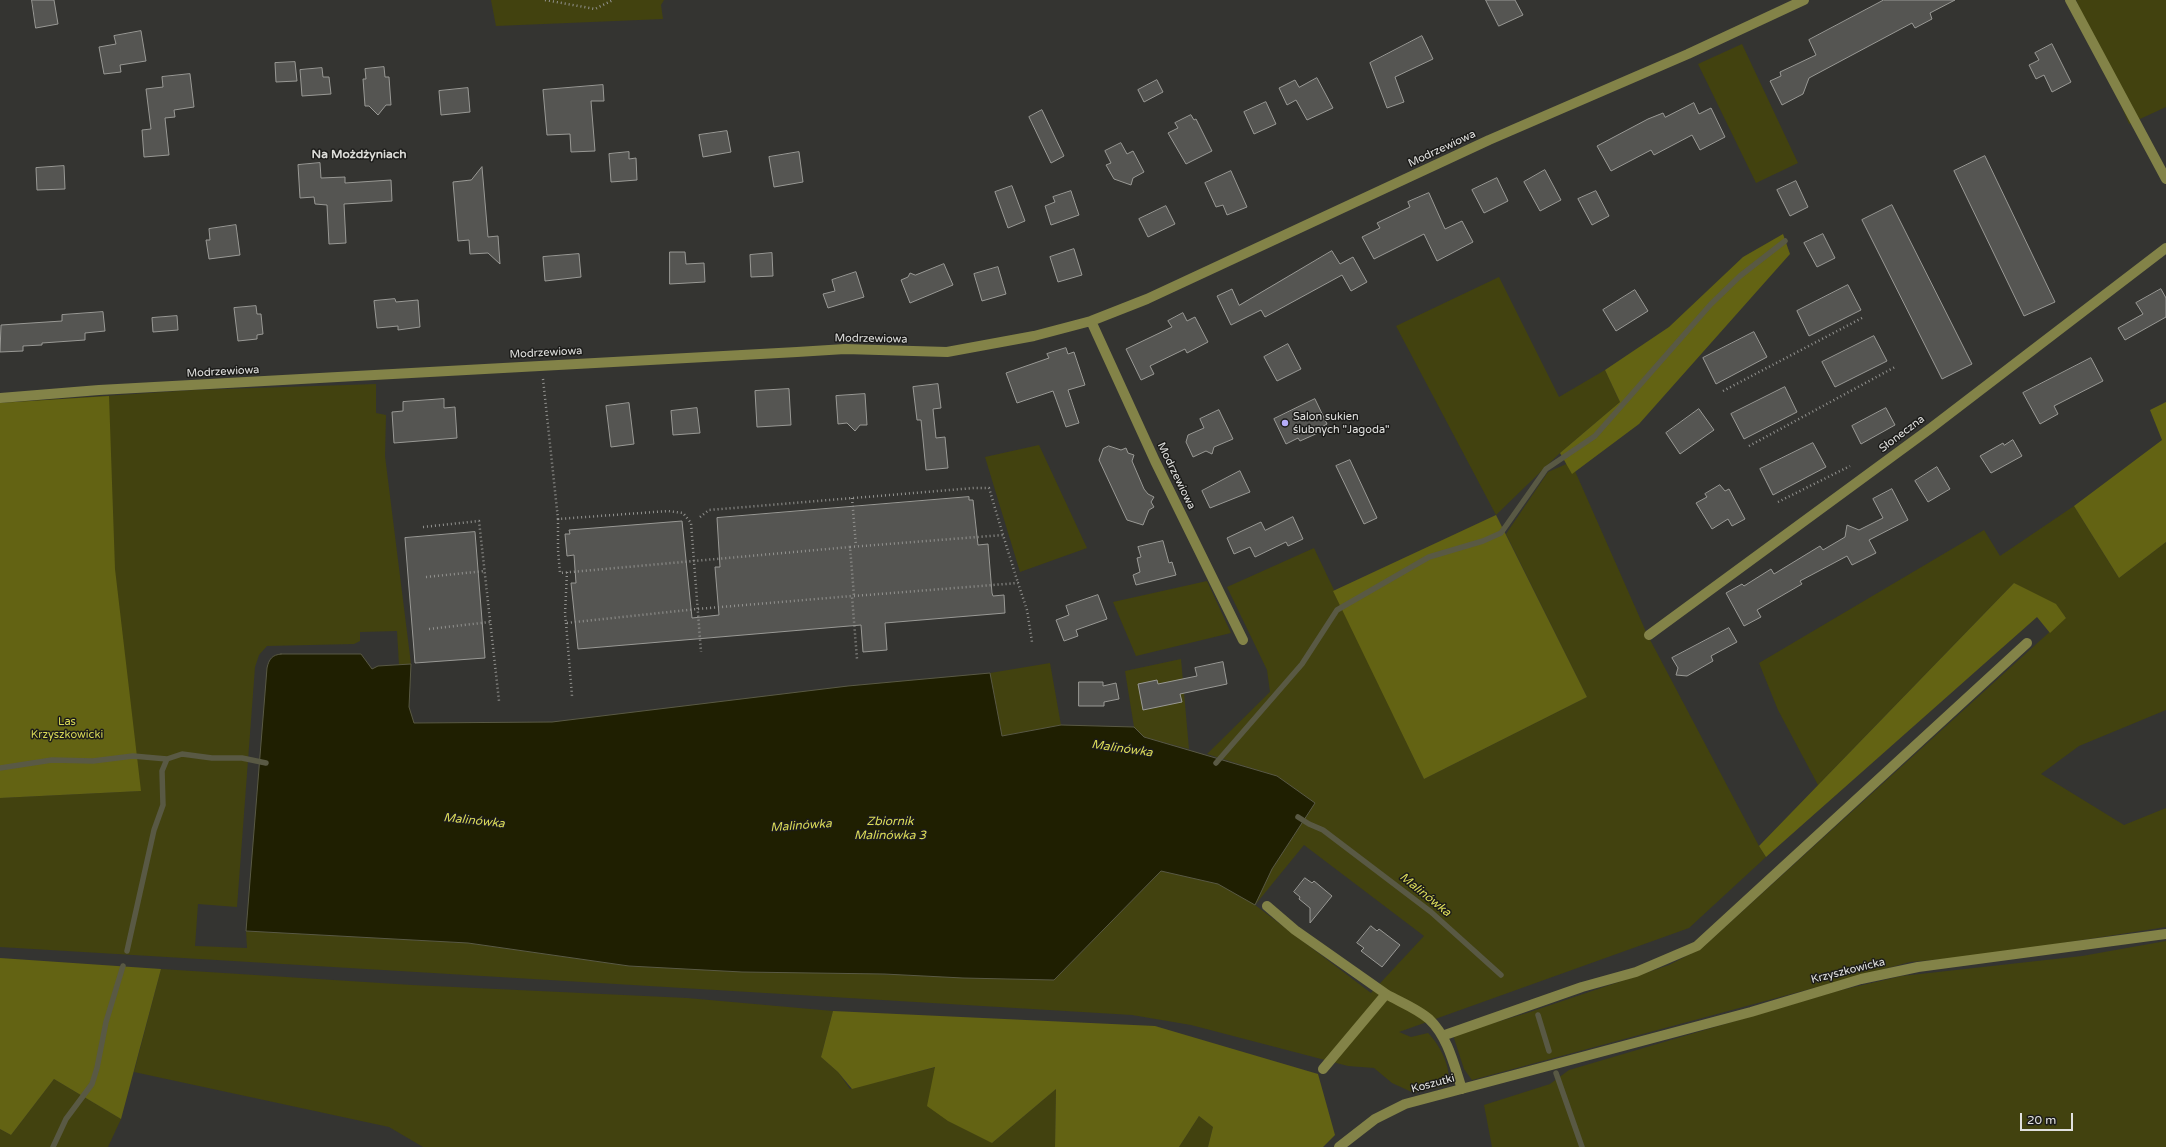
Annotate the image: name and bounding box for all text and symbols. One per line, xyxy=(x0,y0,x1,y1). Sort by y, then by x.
street label: Modrzewiowa xyxy=(1406,128,1478,170)
district label: Na Możdżyniach xyxy=(312,148,406,162)
street label: Modrzewiowa xyxy=(834,332,908,346)
street label: Modrzewiowa xyxy=(509,345,583,361)
street label: Modrzewiowa xyxy=(186,364,260,380)
place label: Salon sukien ślubnych "Jagoda" xyxy=(1293,410,1390,436)
street label: Słoneczna xyxy=(1877,413,1927,455)
marker: Salon sukien ślubnych "Jagoda" xyxy=(1280,418,1290,428)
street label: Modrzewiowa xyxy=(1154,440,1198,512)
park label: Las Krzyszkowicki xyxy=(31,715,103,741)
water label: Malinówka xyxy=(1091,738,1153,760)
water label: Malinówka xyxy=(443,811,505,831)
water label: Zbiornik Malinówka 3 xyxy=(854,815,926,843)
water label: Malinówka xyxy=(770,817,832,835)
water label: Malinówka xyxy=(1397,870,1453,920)
street label: Krzyszkowicka xyxy=(1810,955,1886,987)
street label: Koszutki xyxy=(1410,1072,1456,1096)
scale bar xyxy=(2022,1105,2075,1131)
text: 20 m xyxy=(2027,1113,2056,1127)

